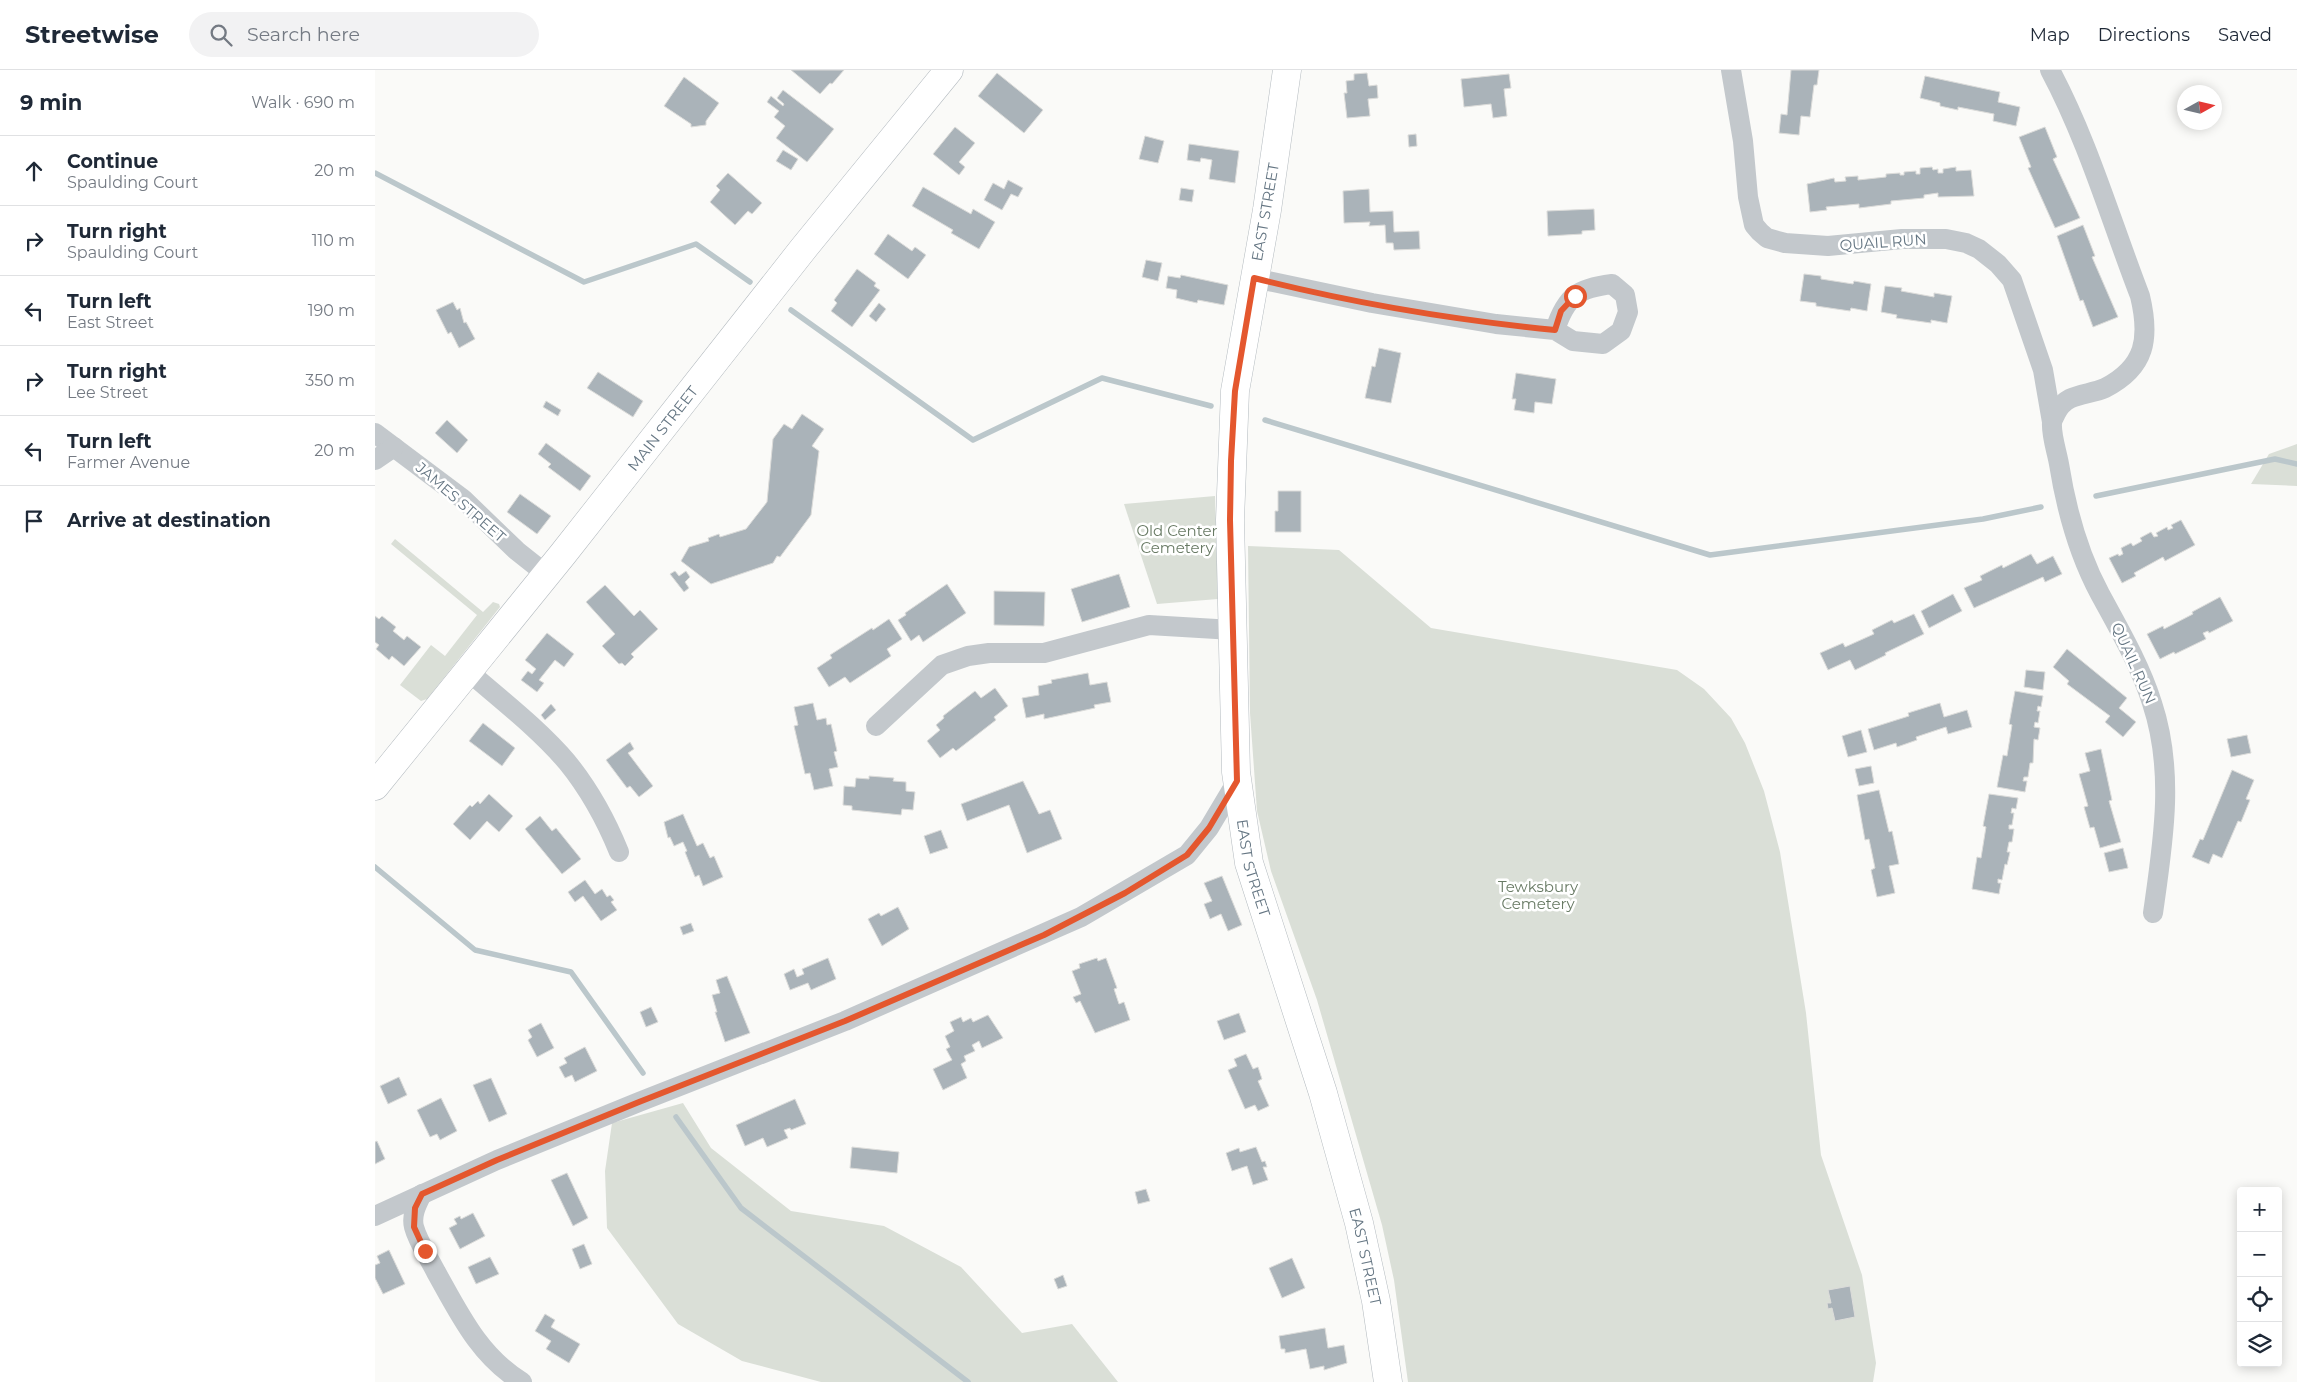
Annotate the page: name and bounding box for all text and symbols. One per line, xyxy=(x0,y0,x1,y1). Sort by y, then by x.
search box xyxy=(189,12,539,57)
text: Streetwise xyxy=(25,20,159,49)
icon: search xyxy=(207,21,235,49)
text: Search here xyxy=(247,23,360,46)
text: Map xyxy=(2030,24,2070,46)
text: Directions xyxy=(2098,24,2190,46)
text: Saved xyxy=(2218,24,2272,46)
north arrow xyxy=(2177,85,2222,130)
text: 9 min xyxy=(20,90,82,115)
text: Walk · 690 m xyxy=(251,93,355,112)
text: Continue xyxy=(67,150,158,173)
icon: ahead xyxy=(20,157,48,185)
text: 20 m xyxy=(314,161,355,180)
street label: EAST STREET xyxy=(1247,161,1283,263)
text: Spaulding Court xyxy=(67,173,198,192)
text: Turn right xyxy=(67,220,167,243)
icon: right xyxy=(20,227,48,255)
street label: QUAIL RUN xyxy=(1839,229,1927,255)
text: 110 m xyxy=(312,231,355,250)
text: Spaulding Court xyxy=(67,243,198,262)
route start xyxy=(1564,285,1587,308)
text: Turn left xyxy=(67,290,152,313)
icon: left xyxy=(20,297,48,325)
text: 190 m xyxy=(308,301,355,320)
text: East Street xyxy=(67,313,154,332)
text: Turn right xyxy=(67,360,167,383)
icon: right xyxy=(20,367,48,395)
text: 350 m xyxy=(305,371,355,390)
street label: MAIN STREET xyxy=(623,381,702,474)
text: Lee Street xyxy=(67,383,148,402)
text: Turn left xyxy=(67,430,152,453)
icon: left xyxy=(20,437,48,465)
text: 20 m xyxy=(314,441,355,460)
text: Farmer Avenue xyxy=(67,453,190,472)
street label: JAMES STREET xyxy=(411,457,510,546)
icon: arrive xyxy=(20,507,48,535)
text: Arrive at destination xyxy=(67,509,271,532)
park label: Old Center Cemetery xyxy=(1136,521,1218,557)
street label: QUAIL RUN xyxy=(2108,619,2160,707)
street label: EAST STREET xyxy=(1233,818,1275,919)
park label: Tewksbury Cemetery xyxy=(1498,877,1579,913)
map controls xyxy=(2237,1187,2282,1367)
button: + xyxy=(2237,1187,2282,1232)
street label: EAST STREET xyxy=(1346,1205,1386,1308)
button: − xyxy=(2237,1232,2282,1277)
route end xyxy=(414,1240,437,1263)
button: locate xyxy=(2237,1277,2282,1322)
button: layers xyxy=(2237,1322,2282,1367)

